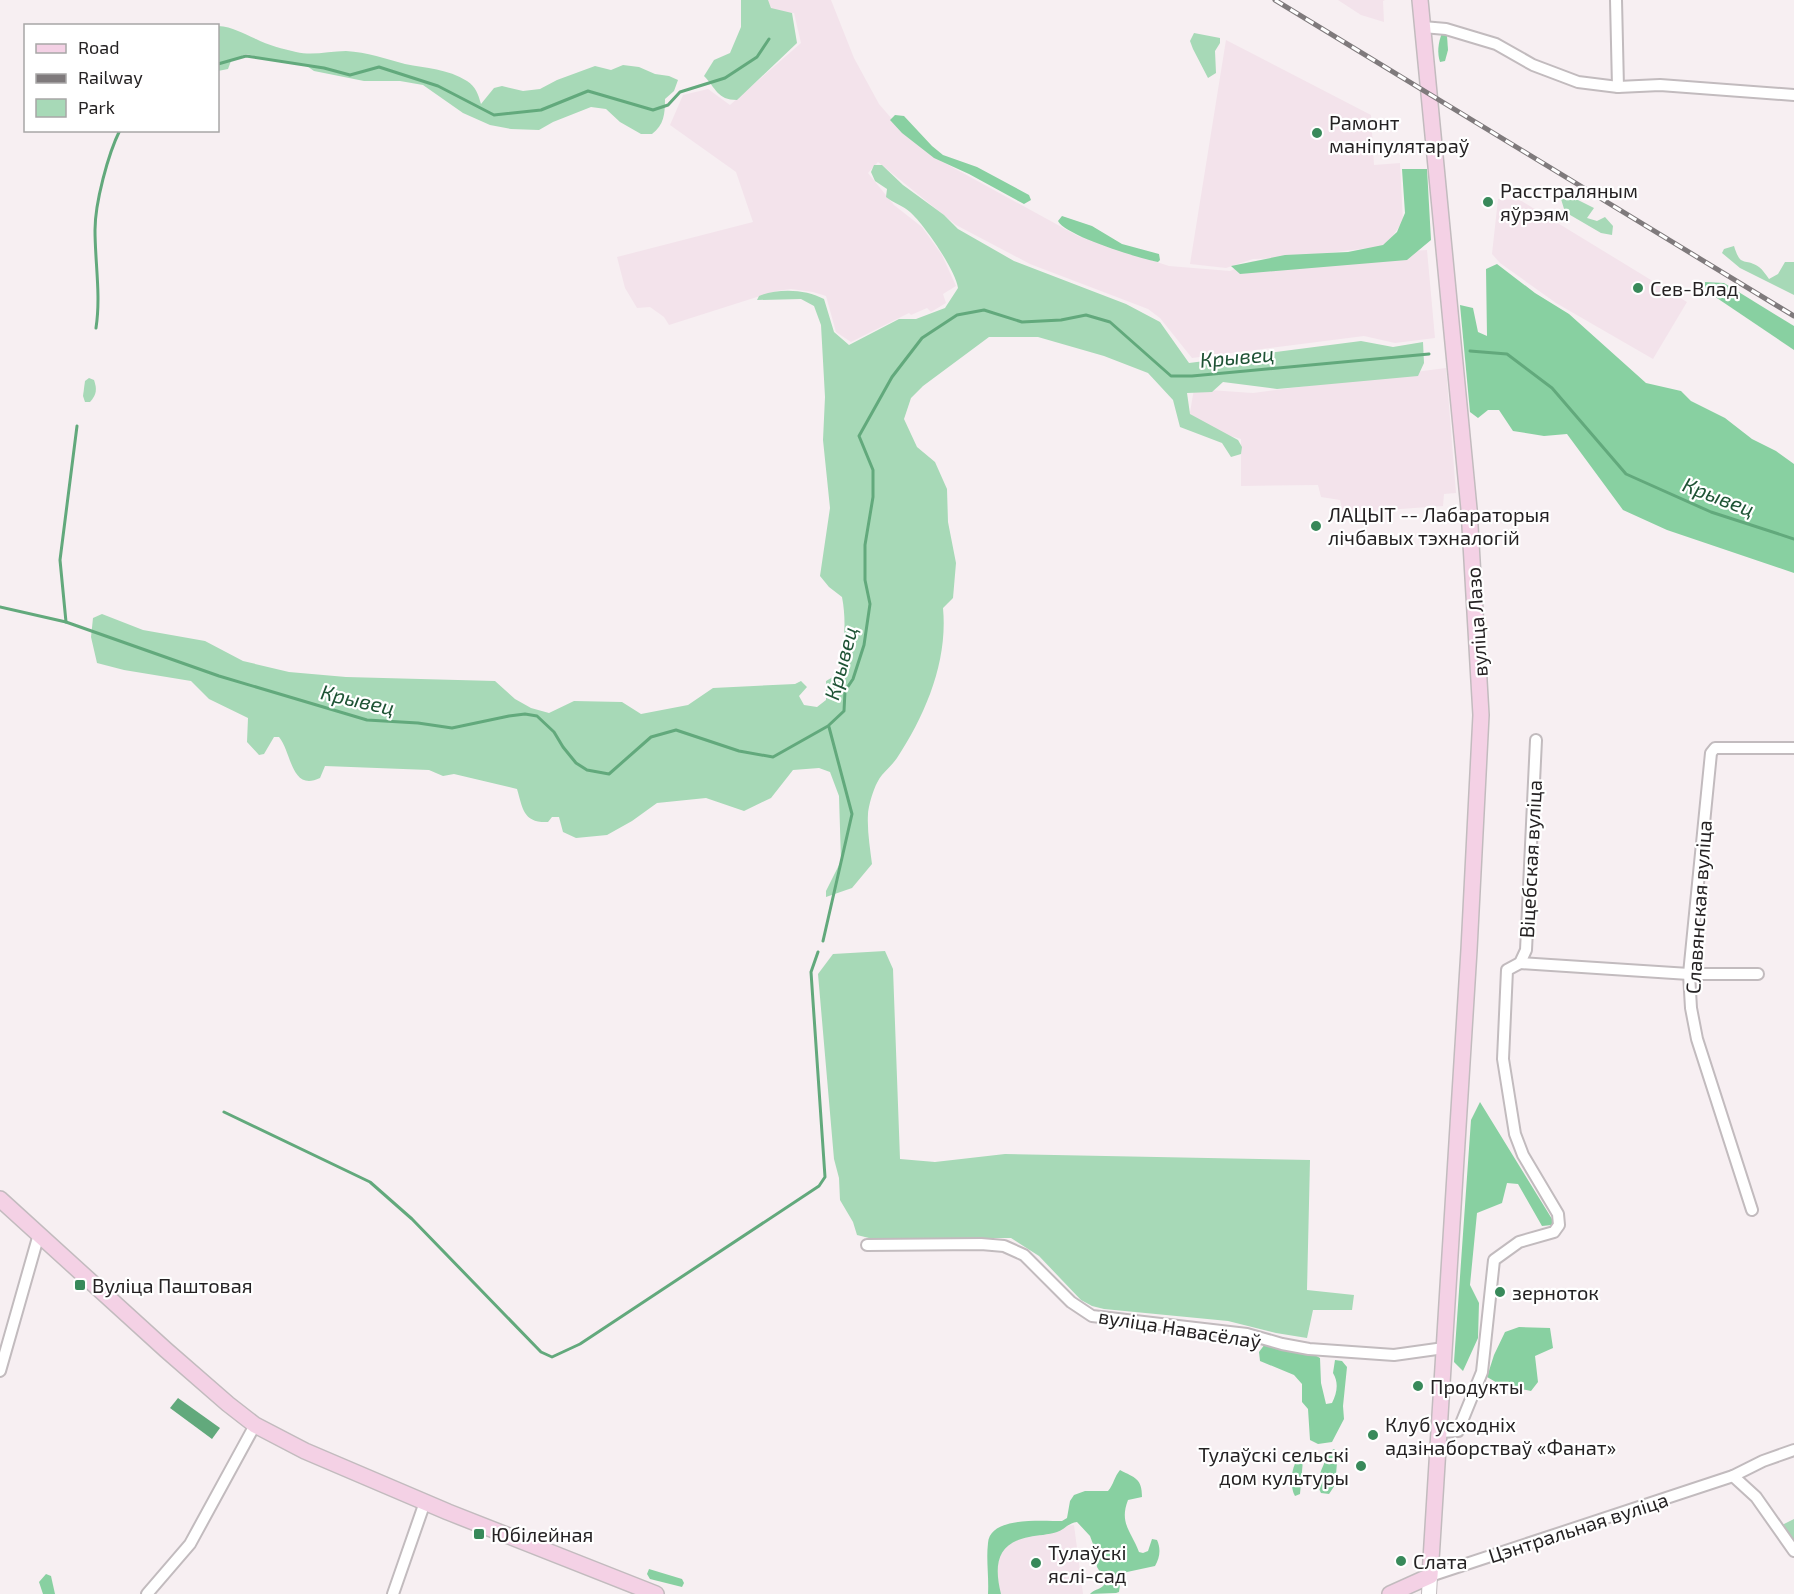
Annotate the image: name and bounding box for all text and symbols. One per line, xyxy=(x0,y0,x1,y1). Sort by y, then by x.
legend xyxy=(24,24,219,132)
text: Road xyxy=(78,36,119,58)
text: Railway xyxy=(78,66,143,88)
text: Park xyxy=(78,96,115,118)
place label: Рамонт маніпулятараў xyxy=(1329,110,1470,158)
marker: Рамонт маніпулятараў xyxy=(1310,126,1324,140)
place label: Расстраляным яўрэям xyxy=(1500,178,1638,226)
marker: Расстраляным яўрэям xyxy=(1481,195,1495,209)
place label: Сев-Влад xyxy=(1650,276,1739,300)
marker: Сев-Влад xyxy=(1631,281,1645,295)
water label: Крывец xyxy=(1199,340,1275,372)
water label: Крывец xyxy=(1680,471,1758,521)
place label: ЛАЦЫТ -- Лабараторыя лічбавых тэхналогій xyxy=(1328,502,1550,549)
marker: ЛАЦЫТ -- Лабараторыя лічбавых тэхналогій xyxy=(1309,519,1323,533)
street label: вуліца Лазо xyxy=(1460,566,1493,678)
water label: Крывец xyxy=(818,624,862,702)
water label: Крывец xyxy=(319,678,397,720)
street label: Віцебская вуліца xyxy=(1514,779,1547,939)
street label: Славянская вуліца xyxy=(1680,819,1717,995)
place label: Вуліца Паштовая xyxy=(92,1273,253,1298)
marker: Вуліца Паштовая xyxy=(73,1278,87,1292)
place label: зерноток xyxy=(1512,1280,1599,1304)
marker: зерноток xyxy=(1493,1285,1507,1299)
street label: вуліца Навасёлаў xyxy=(1097,1303,1263,1354)
place label: Продукты xyxy=(1430,1374,1523,1399)
marker: Продукты xyxy=(1411,1379,1425,1393)
place label: Клуб усходніх адзінаборстваў «Фанат» xyxy=(1385,1412,1616,1460)
marker: Клуб усходніх адзінаборстваў «Фанат» xyxy=(1366,1428,1380,1442)
place label: Тулаўскі сельскі дом культуры xyxy=(1198,1442,1349,1490)
marker: Тулаўскі сельскі дом культуры xyxy=(1354,1459,1368,1473)
street label: Цэнтральная вуліца xyxy=(1485,1487,1671,1568)
place label: Юбілейная xyxy=(491,1522,593,1546)
marker: Юбілейная xyxy=(472,1527,486,1541)
place label: Тулаўскі яслі-сад xyxy=(1048,1540,1127,1587)
place label: Слата xyxy=(1413,1549,1468,1573)
marker: Слата xyxy=(1394,1554,1408,1568)
marker: Тулаўскі яслі-сад xyxy=(1029,1556,1043,1570)

